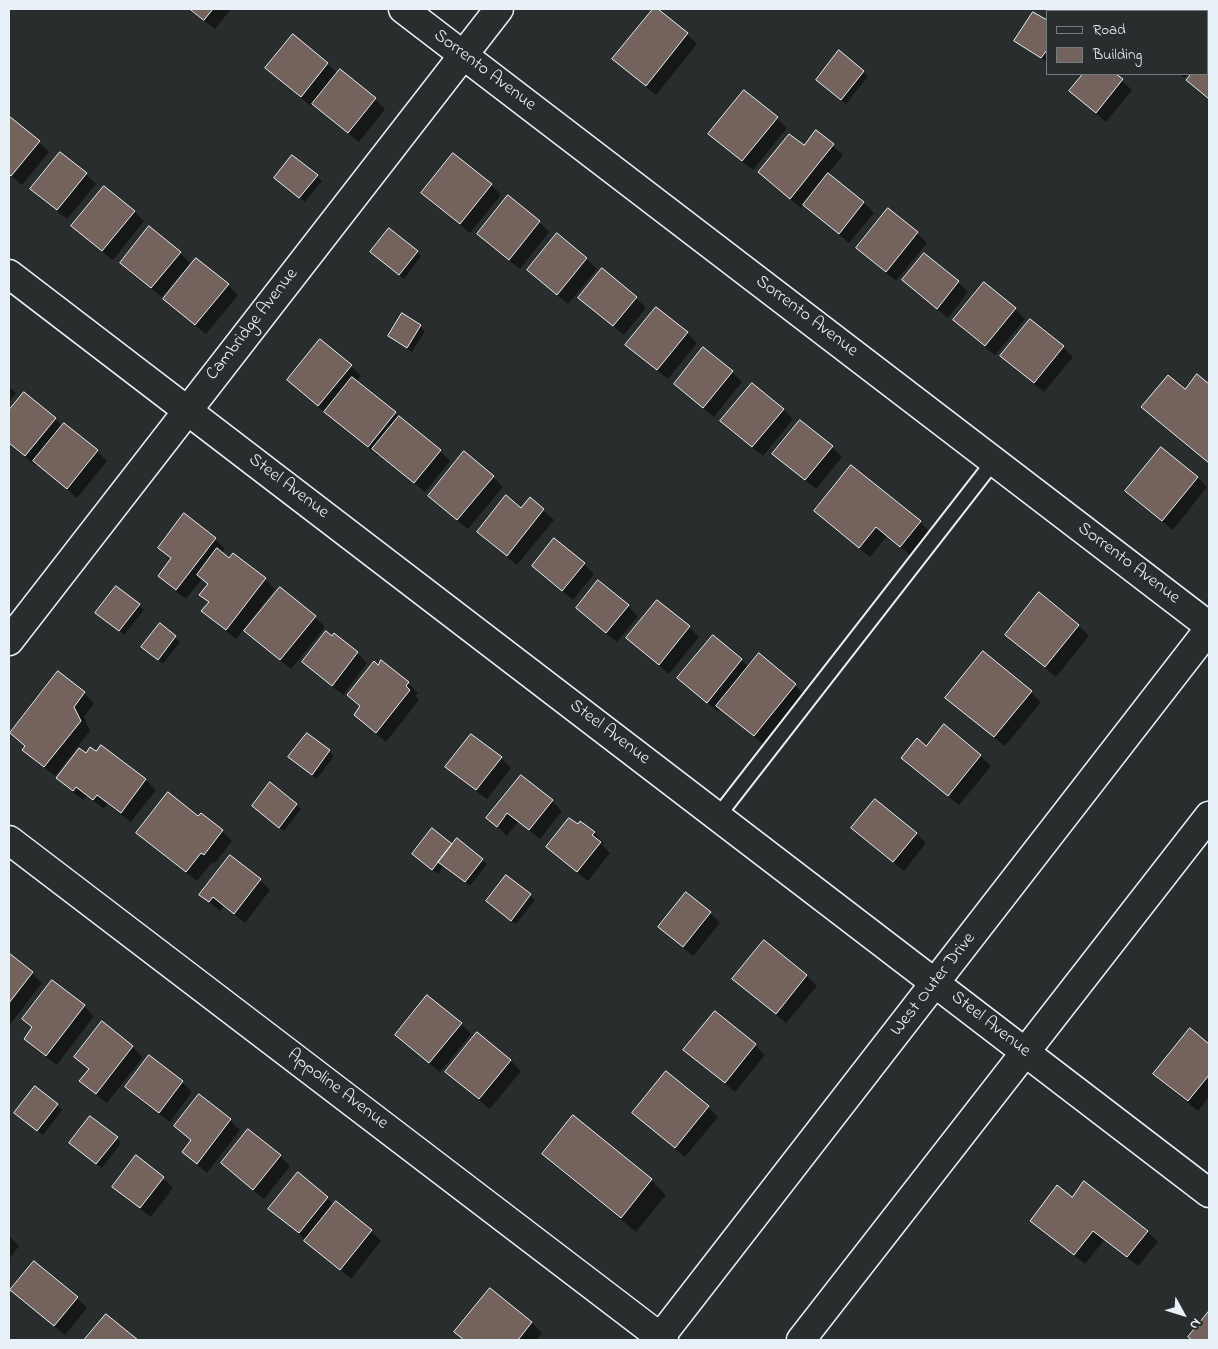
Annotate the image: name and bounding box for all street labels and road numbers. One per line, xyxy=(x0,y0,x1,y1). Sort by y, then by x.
street label: Sorrento Avenue xyxy=(428,25,540,117)
street label: Cambridge Avenue xyxy=(202,265,304,385)
street label: Sorrento Avenue xyxy=(750,271,862,363)
street label: Steel Avenue xyxy=(244,450,332,524)
street label: Sorrento Avenue xyxy=(1072,518,1184,610)
street label: Steel Avenue xyxy=(565,696,653,770)
street label: West Outer Drive xyxy=(887,929,981,1041)
street label: Steel Avenue xyxy=(946,987,1034,1063)
street label: Appoline Avenue xyxy=(282,1045,392,1135)

